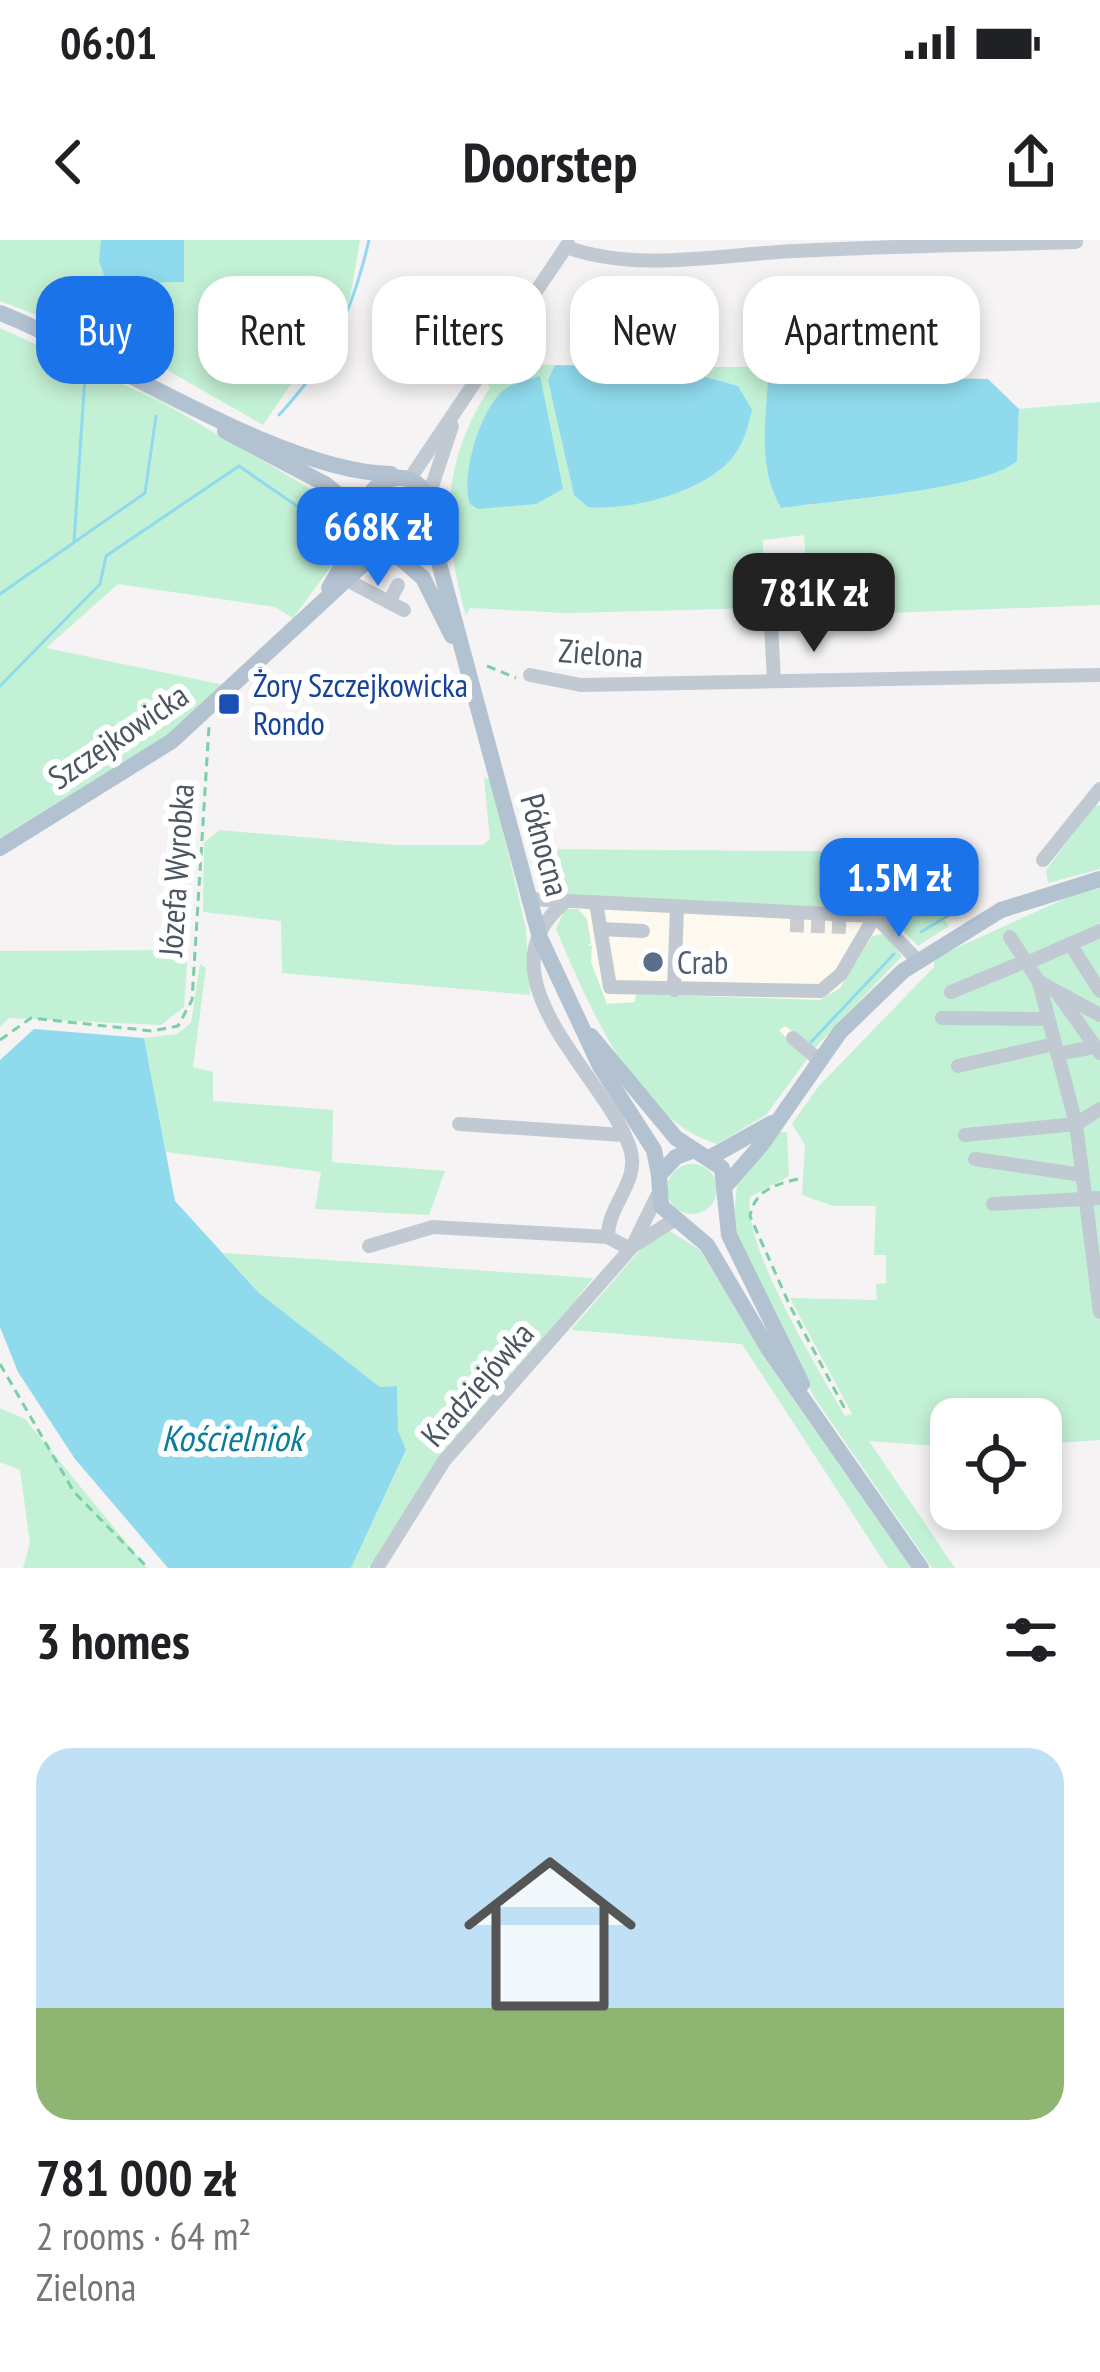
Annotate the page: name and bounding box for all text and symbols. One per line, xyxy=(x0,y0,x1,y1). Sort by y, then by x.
text: 06:01 xyxy=(60,13,157,71)
text: Doorstep xyxy=(463,127,637,197)
icon: back xyxy=(36,129,102,195)
icon: share xyxy=(998,129,1064,195)
chip: Buy xyxy=(36,276,174,384)
chip: Rent xyxy=(198,276,348,384)
chip: Filters xyxy=(372,276,546,384)
chip: New xyxy=(570,276,719,384)
chip: Apartment xyxy=(743,276,980,384)
pin: 668K zł xyxy=(267,487,489,589)
text: 668K zł xyxy=(324,500,432,551)
pin: 781K zł xyxy=(703,553,925,655)
text: 781K zł xyxy=(760,566,868,617)
street label: Zielona xyxy=(557,628,645,677)
place label: Żory Szczejkowicka Rondo xyxy=(253,663,468,744)
street label: Szczejkowicka xyxy=(39,673,196,798)
marker: Żory Szczejkowicka Rondo xyxy=(216,691,242,717)
street label: Józefa Wyrobka xyxy=(148,782,203,959)
street label: Północna xyxy=(511,789,580,901)
pin: 1.5M zł xyxy=(788,838,1010,940)
text: 1.5M zł xyxy=(847,851,951,902)
place label: Crab xyxy=(677,940,728,983)
marker: Crab xyxy=(640,949,666,975)
street label: Kradziejówka xyxy=(411,1312,542,1455)
map controls xyxy=(930,1398,1062,1530)
button: locate xyxy=(930,1398,1062,1530)
water label: Kościelniok xyxy=(161,1414,307,1461)
text: 3 homes xyxy=(36,1607,190,1673)
icon: filters xyxy=(998,1607,1064,1673)
icon: home xyxy=(442,1826,658,2042)
text: 781 000 zł xyxy=(36,2144,236,2210)
text: 2 rooms · 64 m² xyxy=(36,2210,251,2261)
text: Zielona xyxy=(36,2261,136,2312)

